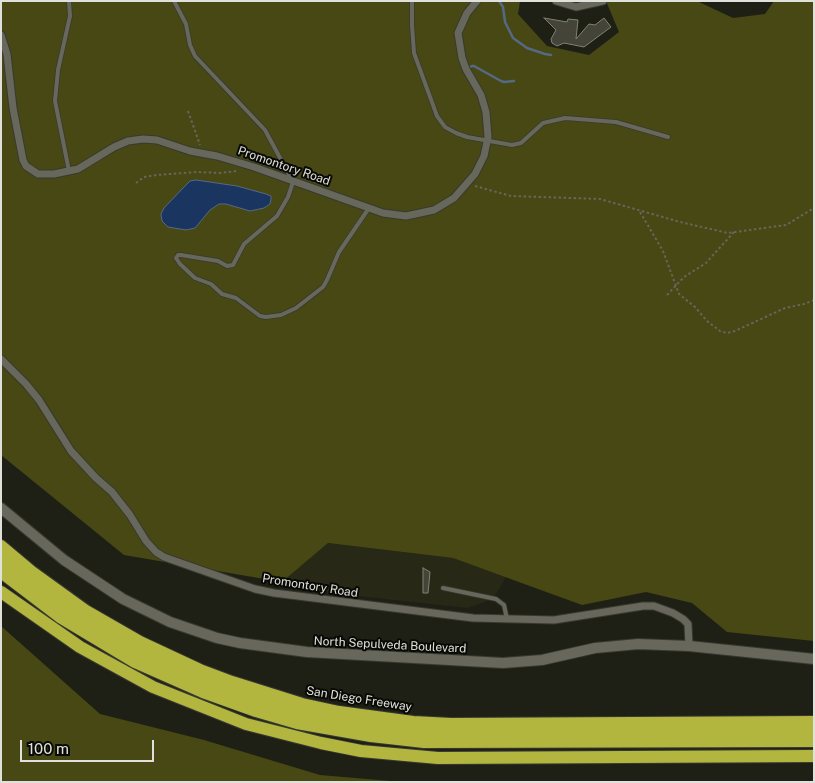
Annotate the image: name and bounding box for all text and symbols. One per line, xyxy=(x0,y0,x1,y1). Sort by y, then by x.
street label: Promontory Road xyxy=(236,143,332,189)
street label: Promontory Road xyxy=(261,571,359,601)
street label: North Sepulveda Boulevard xyxy=(313,634,467,656)
street label: San Diego Freeway xyxy=(305,684,413,714)
scale bar xyxy=(22,730,156,762)
text: 100 m xyxy=(28,740,69,757)

